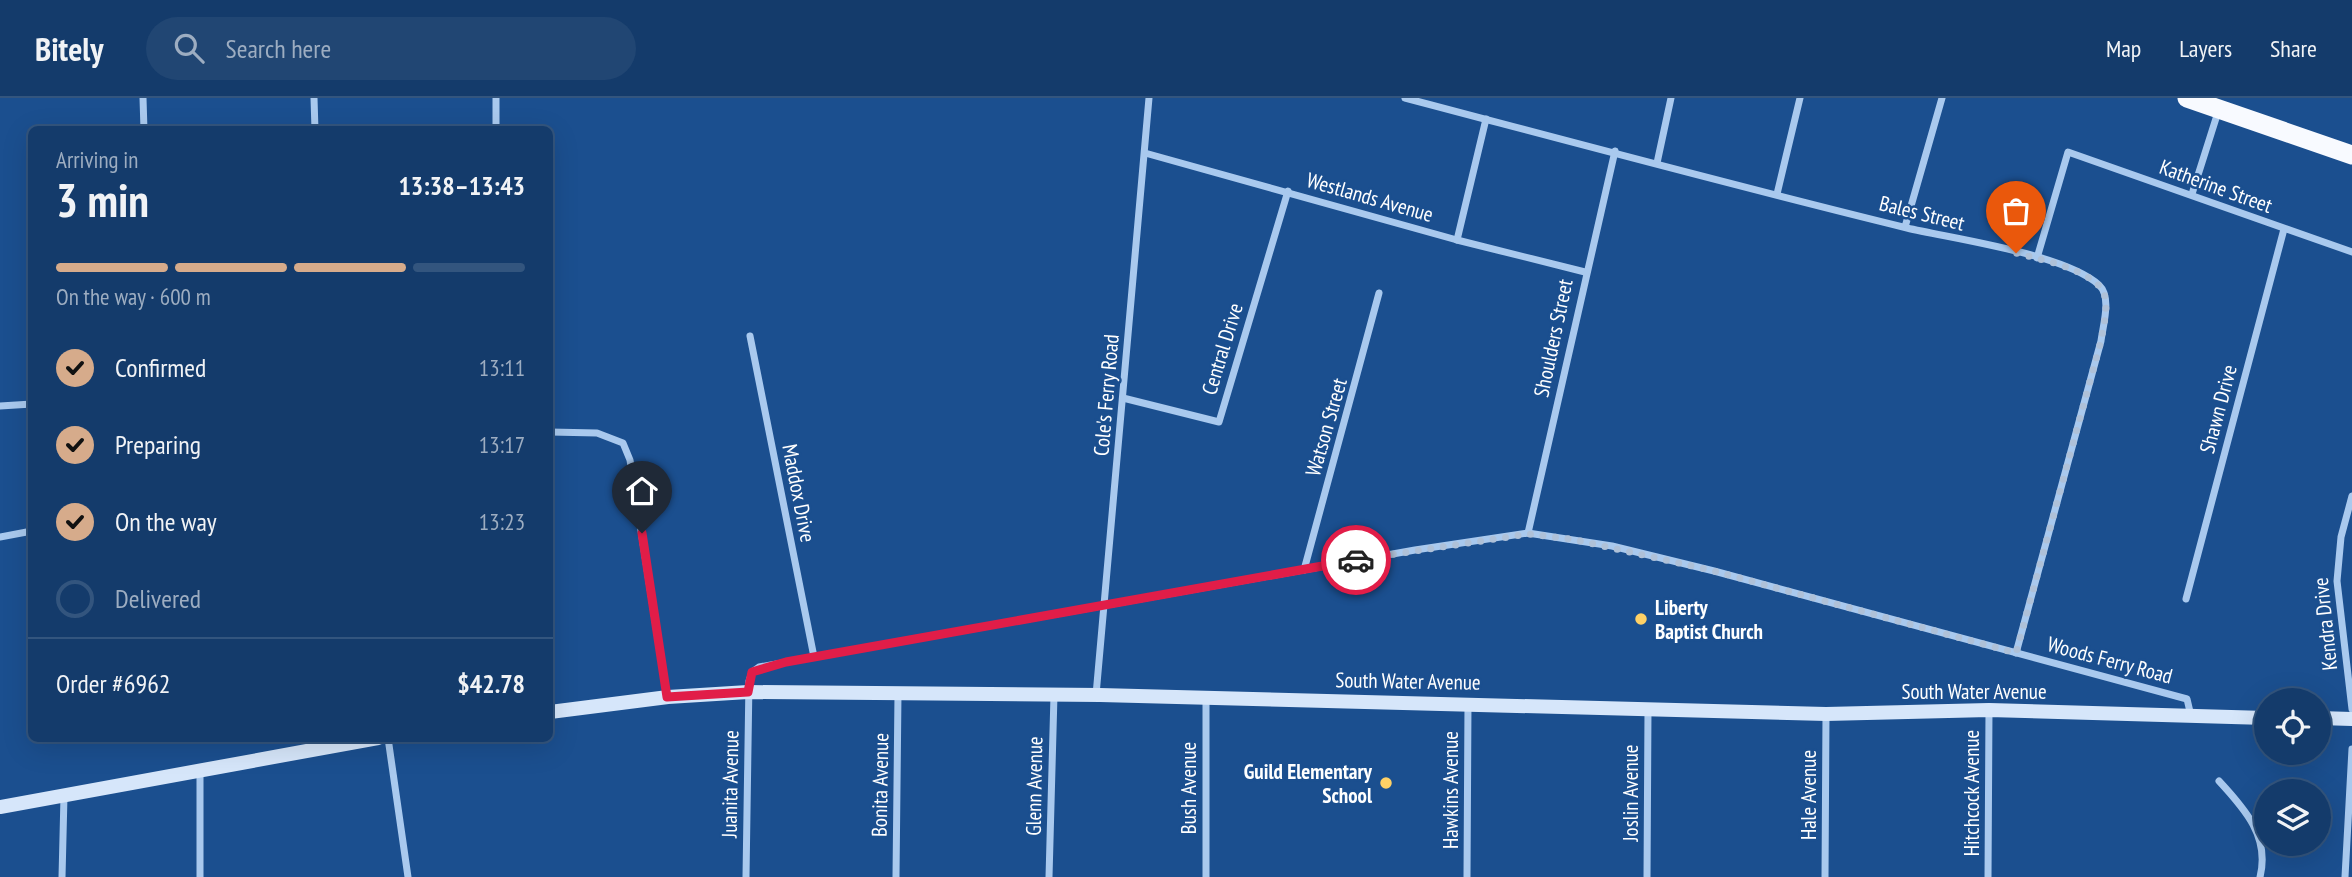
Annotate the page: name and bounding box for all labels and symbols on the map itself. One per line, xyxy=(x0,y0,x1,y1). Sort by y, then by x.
street label: Katherine Street xyxy=(2156,153,2276,219)
street label: Westlands Avenue xyxy=(1304,166,1436,228)
pin xyxy=(1986,181,2046,253)
street label: Bales Street xyxy=(1877,189,1968,237)
street label: Shoulders Street xyxy=(1527,276,1579,399)
street label: Central Drive xyxy=(1195,300,1249,398)
street label: Cole's Ferry Road xyxy=(1087,333,1125,457)
street label: Shawn Drive xyxy=(2193,362,2243,456)
street label: Watson Street xyxy=(1299,375,1353,479)
street label: Maddox Drive xyxy=(776,442,822,544)
pin xyxy=(612,461,672,533)
courier xyxy=(1321,525,1391,595)
street label: Kendra Drive xyxy=(2307,576,2343,672)
place label: Liberty Baptist Church xyxy=(1655,594,1763,645)
marker: Liberty Baptist Church xyxy=(1633,611,1649,627)
street label: Woods Ferry Road xyxy=(2044,630,2176,690)
street label: South Water Avenue xyxy=(1335,666,1481,696)
street label: South Water Avenue xyxy=(1901,678,2047,705)
street label: Juanita Avenue xyxy=(716,730,744,839)
street label: Hitchcock Avenue xyxy=(1958,730,1985,856)
street label: Hawkins Avenue xyxy=(1437,731,1464,849)
street label: Bonita Avenue xyxy=(866,733,894,837)
street label: Glenn Avenue xyxy=(1020,736,1048,836)
street label: Bush Avenue xyxy=(1175,742,1202,834)
street label: Joslin Avenue xyxy=(1617,745,1644,842)
street label: Hale Avenue xyxy=(1795,750,1822,840)
place label: Guild Elementary School xyxy=(1244,758,1373,809)
marker: Guild Elementary School xyxy=(1378,775,1394,791)

